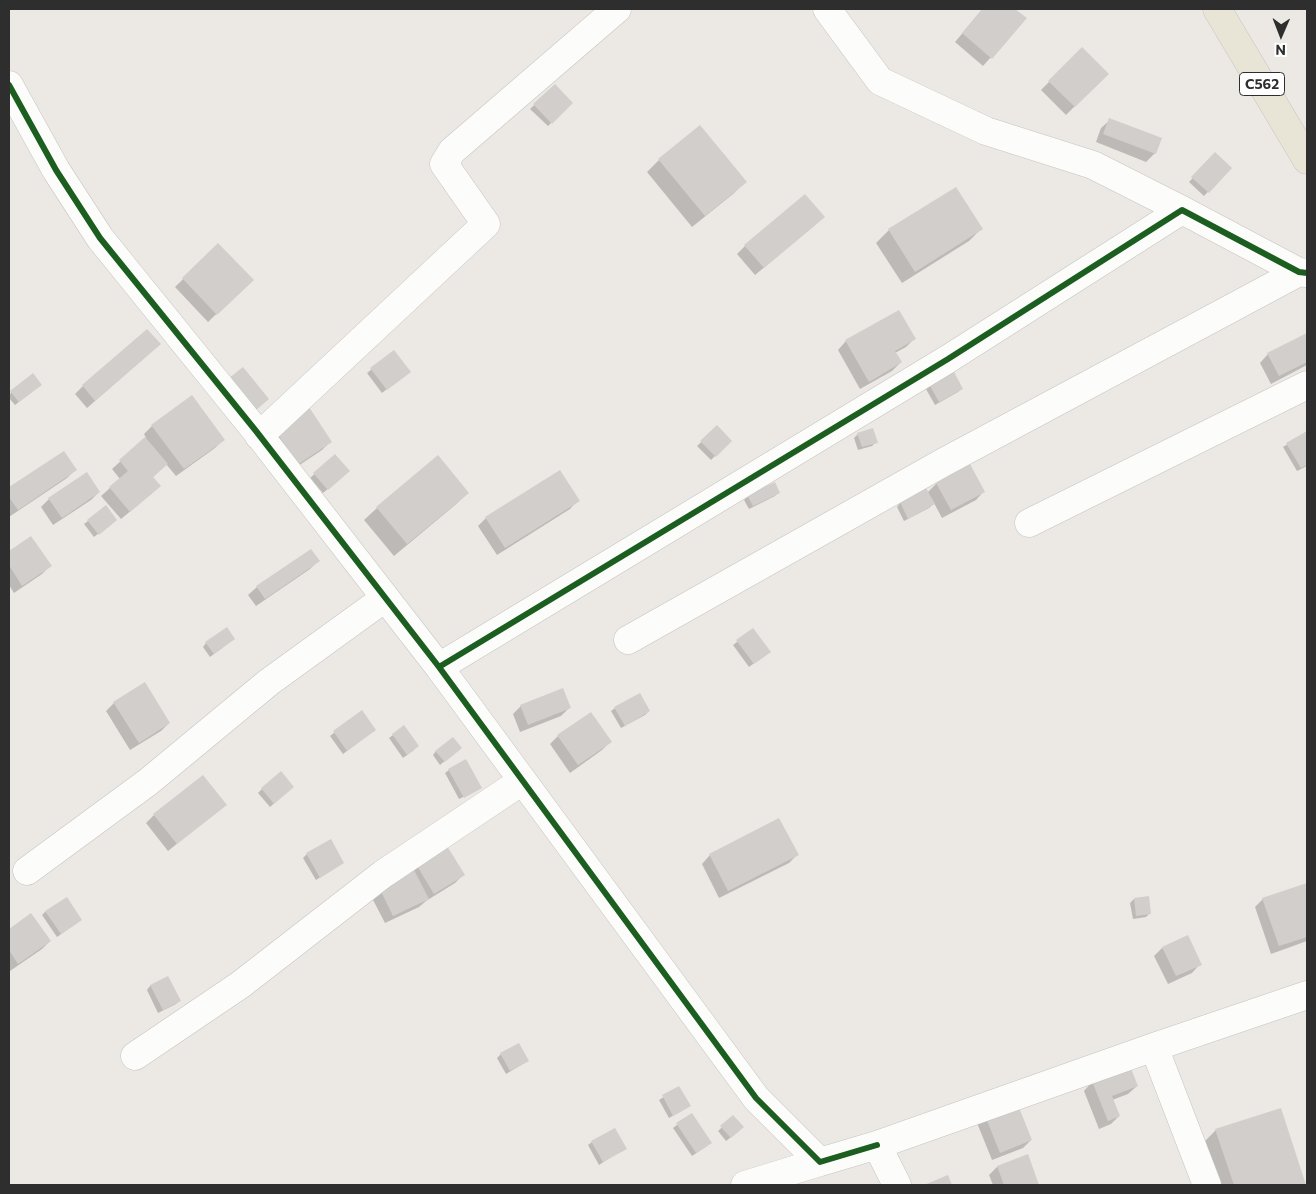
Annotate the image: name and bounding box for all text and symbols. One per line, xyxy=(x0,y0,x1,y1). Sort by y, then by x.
north arrow xyxy=(1256,10,1306,60)
text: N xyxy=(1275,42,1286,59)
road number: C562 xyxy=(1240,72,1284,96)

